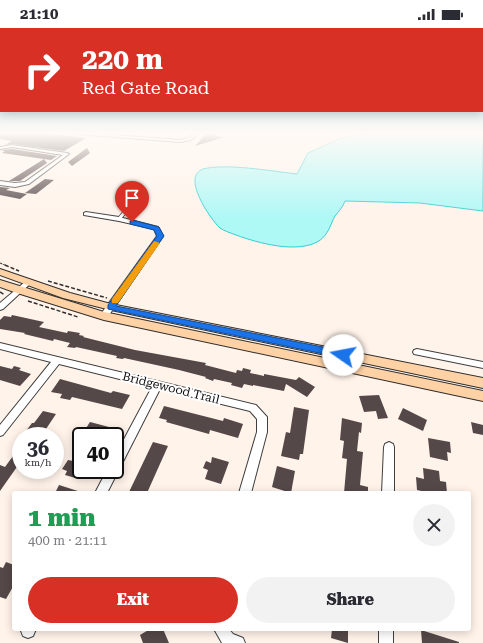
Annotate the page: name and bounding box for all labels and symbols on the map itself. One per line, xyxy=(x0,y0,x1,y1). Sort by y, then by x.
pin xyxy=(115,181,149,222)
position arrow xyxy=(322,334,364,376)
street label: Bridgewood Trail xyxy=(121,369,221,407)
speed limit sign: 40 xyxy=(72,427,124,479)

